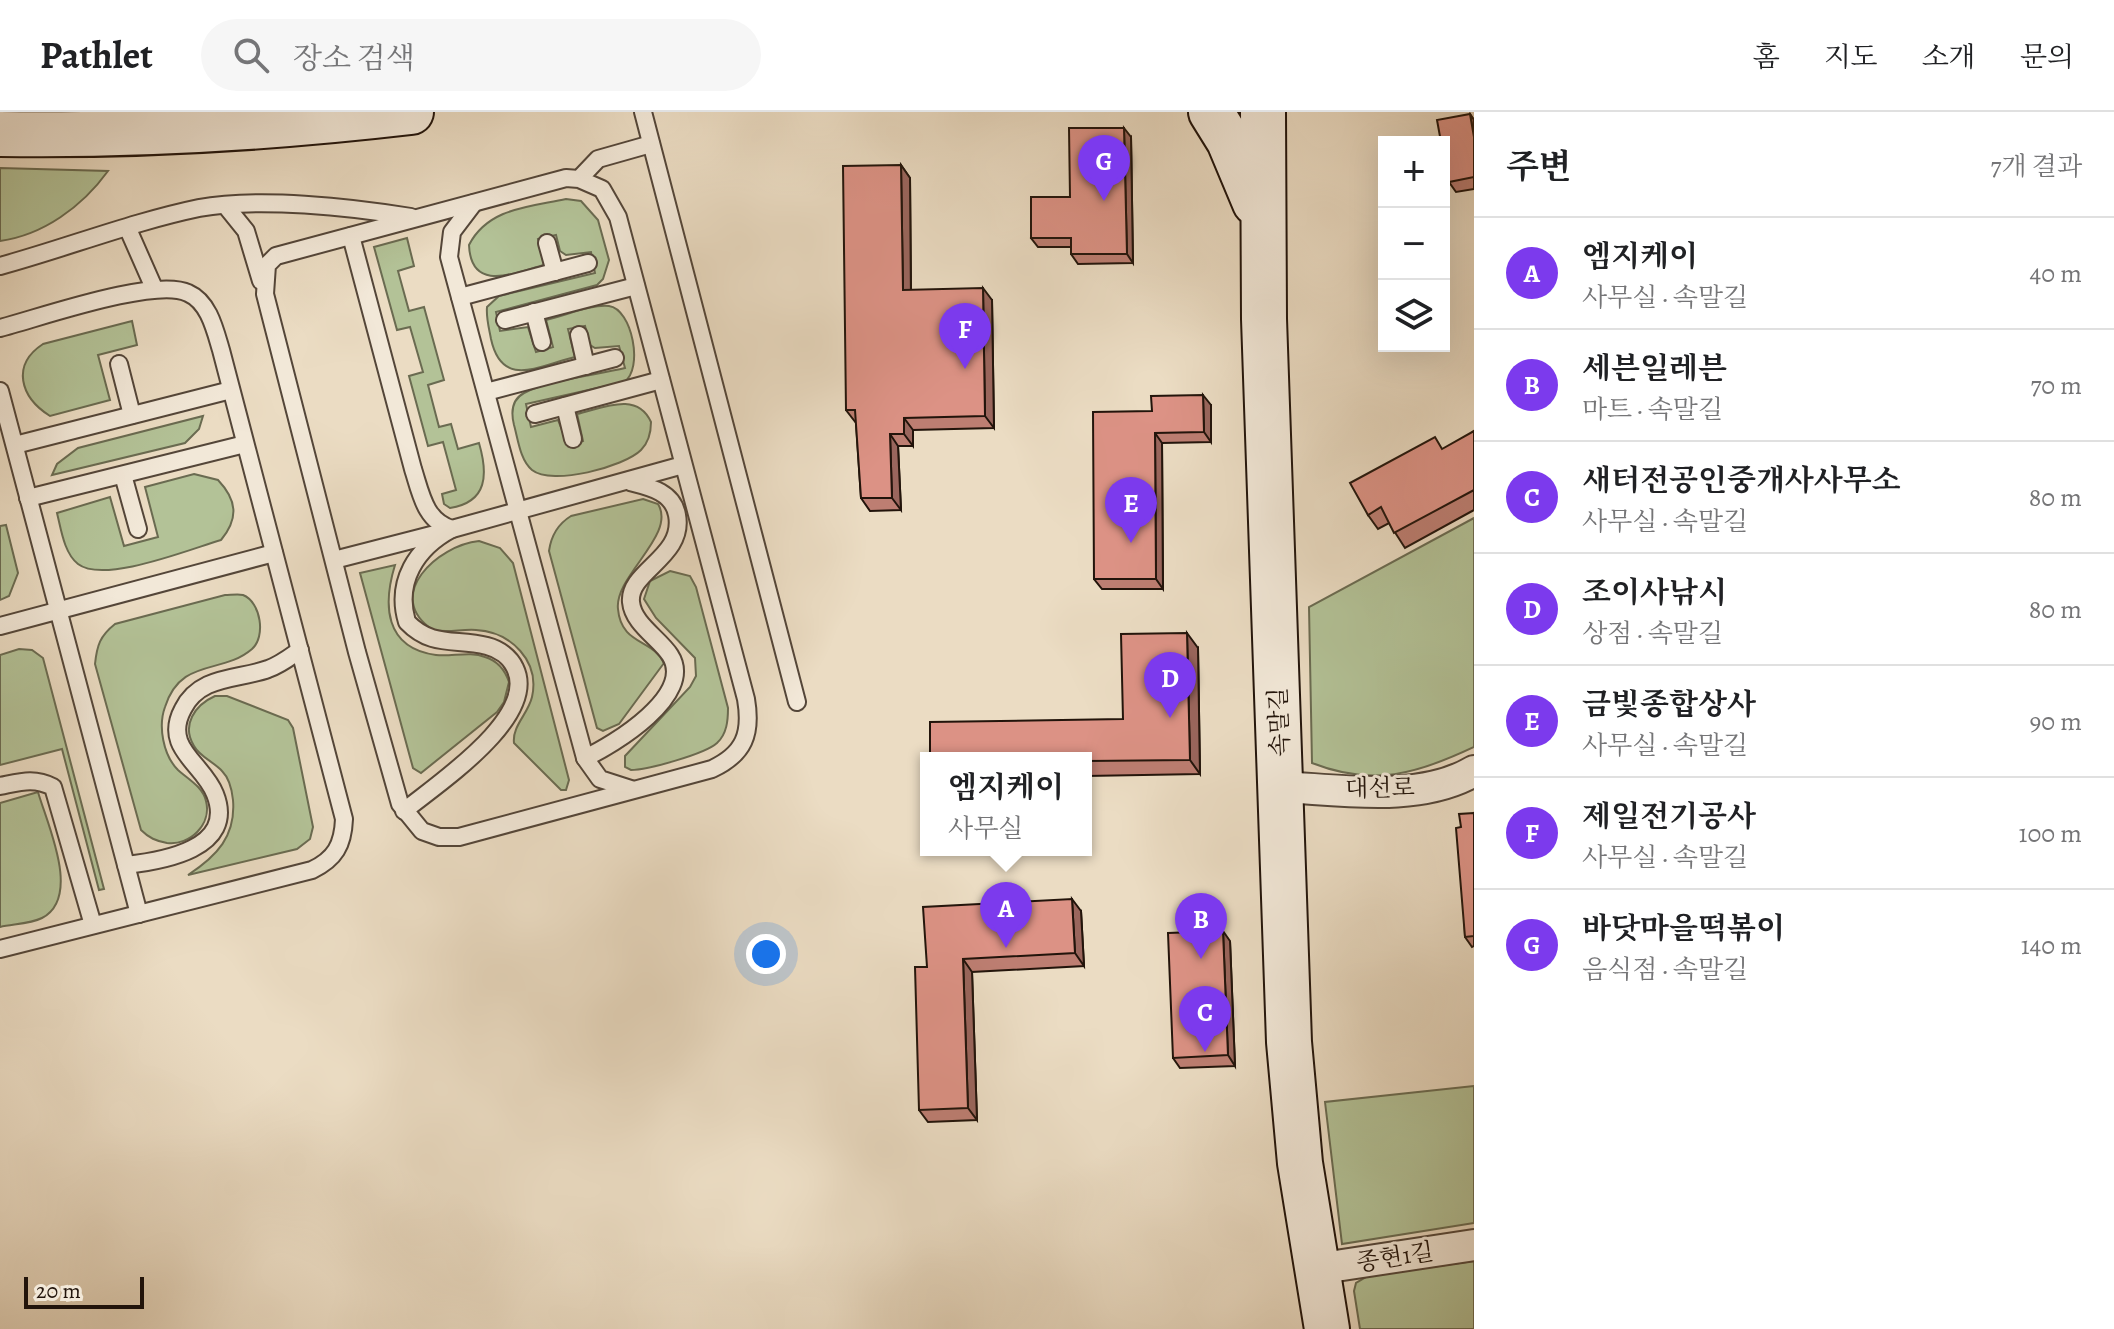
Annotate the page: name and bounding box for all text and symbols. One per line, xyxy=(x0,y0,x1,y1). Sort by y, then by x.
search box xyxy=(201,19,761,91)
text: Pathlet xyxy=(40,29,153,81)
icon: search xyxy=(229,33,273,77)
text: 장소 검색 xyxy=(293,38,415,78)
text: 홈 xyxy=(1753,38,1780,76)
text: 지도 xyxy=(1824,38,1878,76)
text: 소개 xyxy=(1922,38,1976,76)
text: 문의 xyxy=(2020,38,2074,76)
pin: G xyxy=(1078,135,1130,201)
map controls xyxy=(1378,136,1450,352)
button: + xyxy=(1378,136,1450,208)
text: 주변 xyxy=(1506,143,1572,190)
text: 7개 결과 xyxy=(1991,149,2082,184)
button: − xyxy=(1378,208,1450,280)
text: 엠지케이 xyxy=(1582,236,1698,276)
text: A xyxy=(1524,256,1540,291)
text: 40 m xyxy=(2030,256,2082,291)
button: layers xyxy=(1378,280,1450,352)
text: 사무실 · 속말길 xyxy=(1582,280,1748,315)
pin: F xyxy=(939,303,991,369)
text: 세븐일레븐 xyxy=(1582,348,1727,388)
text: B xyxy=(1524,368,1540,403)
text: 70 m xyxy=(2030,368,2082,403)
text: 마트 · 속말길 xyxy=(1582,392,1723,427)
text: 새터전공인중개사사무소 xyxy=(1582,460,1901,500)
pin: E xyxy=(1105,477,1157,543)
text: C xyxy=(1524,480,1540,515)
text: 80 m xyxy=(2029,480,2082,515)
text: 사무실 · 속말길 xyxy=(1582,504,1748,539)
text: 조이사낚시 xyxy=(1582,572,1727,612)
text: D xyxy=(1523,592,1541,627)
text: 80 m xyxy=(2029,592,2082,627)
text: 상점 · 속말길 xyxy=(1582,616,1723,651)
pin: D xyxy=(1144,652,1196,718)
text: 금빛종합상사 xyxy=(1582,684,1756,724)
street label: 속말길 xyxy=(1262,687,1296,757)
text: E xyxy=(1524,704,1540,739)
text: 90 m xyxy=(2030,704,2082,739)
text: 사무실 · 속말길 xyxy=(1582,728,1748,763)
popup xyxy=(920,752,1092,856)
text: 엠지케이 xyxy=(948,767,1064,807)
street label: 대선로 xyxy=(1345,771,1415,805)
text: 제일전기공사 xyxy=(1582,796,1756,836)
text: 사무실 xyxy=(948,811,1023,846)
text: F xyxy=(1525,816,1539,851)
text: 100 m xyxy=(2019,816,2082,851)
text: 사무실 · 속말길 xyxy=(1582,840,1748,875)
pin: A xyxy=(980,882,1032,948)
pin: B xyxy=(1175,893,1227,959)
text: 바닷마을떡볶이 xyxy=(1582,908,1785,948)
text: G xyxy=(1523,928,1541,963)
text: 140 m xyxy=(2021,928,2082,963)
your location xyxy=(746,934,786,974)
text: 음식점 · 속말길 xyxy=(1582,952,1748,987)
pin: C xyxy=(1179,986,1231,1052)
street label: 종현1길 xyxy=(1354,1235,1436,1279)
scale bar xyxy=(24,1273,144,1309)
text: 20 m xyxy=(36,1276,81,1306)

